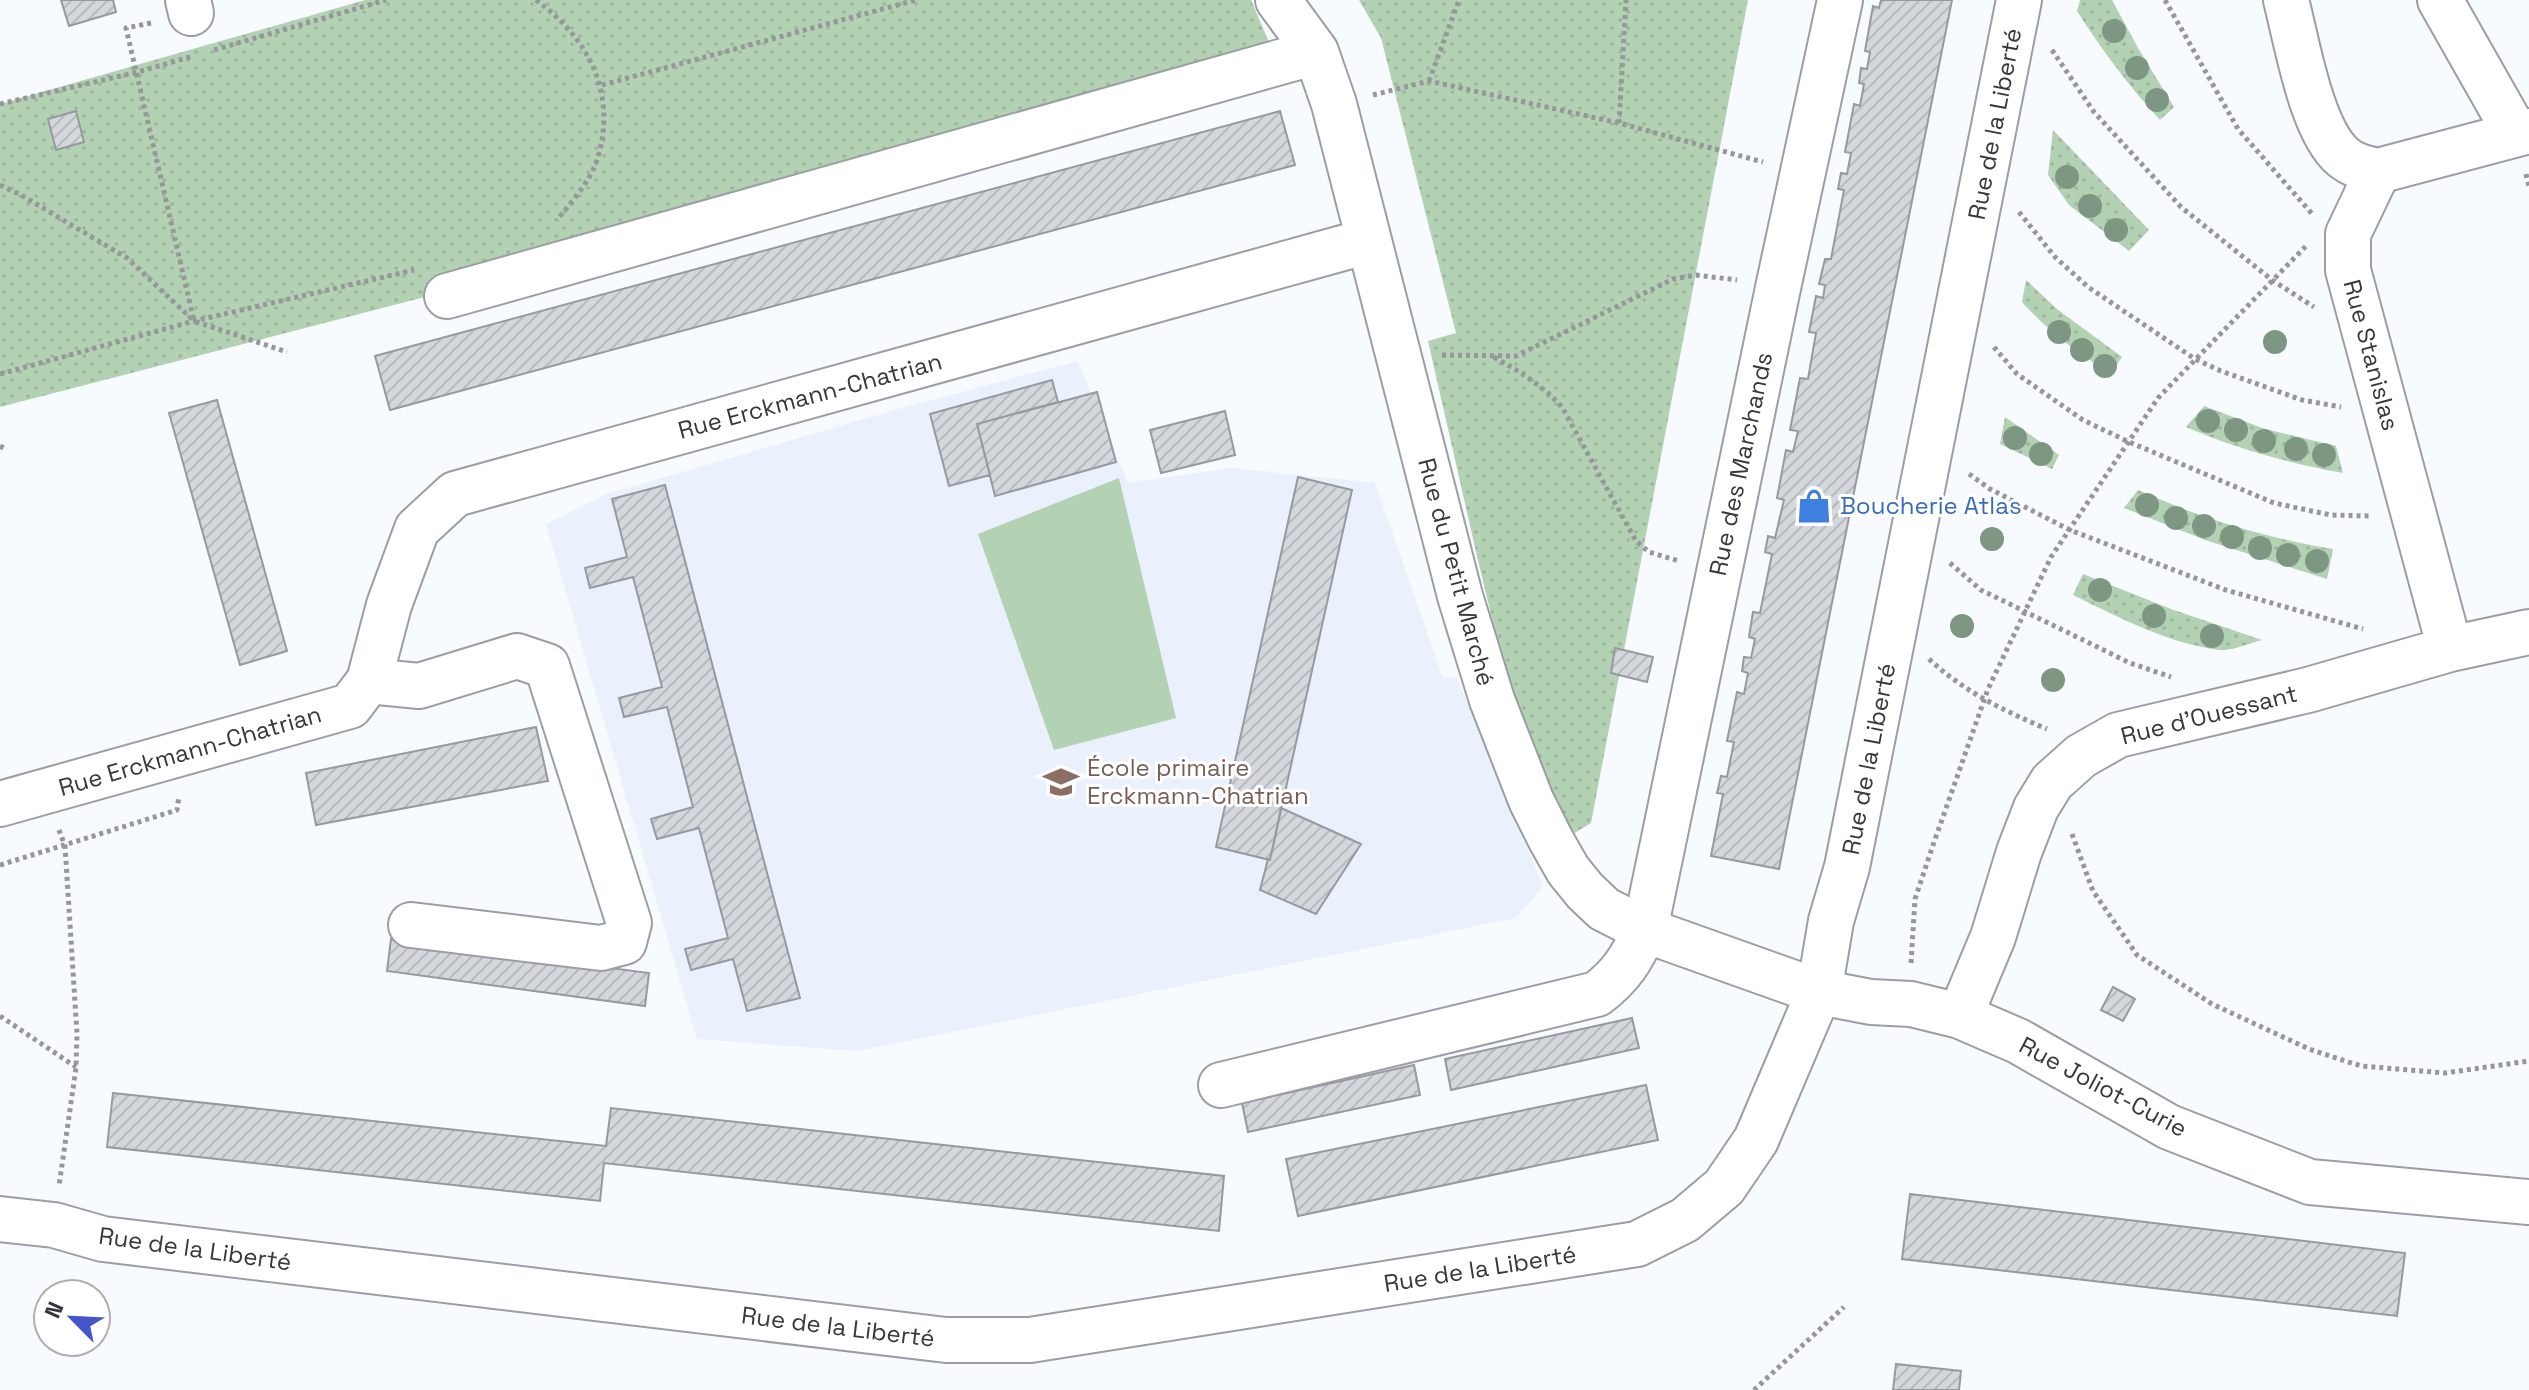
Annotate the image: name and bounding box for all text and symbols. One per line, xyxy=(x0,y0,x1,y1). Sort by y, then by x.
street label: Rue de la Liberté xyxy=(1961,26,2028,222)
street label: Rue Stanislas xyxy=(2336,276,2407,434)
street label: Rue Erckmann-Chatrian xyxy=(674,345,945,446)
street label: Rue des Marchands xyxy=(1702,349,1779,578)
street label: Rue du Petit Marché xyxy=(1411,454,1502,689)
shop icon: Boucherie Atlas xyxy=(1795,487,1833,525)
place label: Boucherie Atlas xyxy=(1840,490,2022,521)
street label: Rue de la Liberté xyxy=(1835,661,1902,857)
street label: Rue d'Ouessant xyxy=(2117,678,2300,751)
street label: Rue Erckmann-Chatrian xyxy=(55,698,325,803)
place label: École primaire Erckmann-Chatrian xyxy=(1087,752,1309,811)
school or university icon: École primaire Erckmann-Chatrian xyxy=(1042,763,1080,801)
street label: Rue Joliot-Curie xyxy=(2014,1029,2192,1144)
street label: Rue de la Liberté xyxy=(97,1220,293,1277)
street label: Rue de la Liberté xyxy=(1381,1238,1578,1299)
north arrow xyxy=(32,1278,112,1358)
text: N xyxy=(38,1297,70,1322)
street label: Rue de la Liberté xyxy=(740,1299,936,1354)

